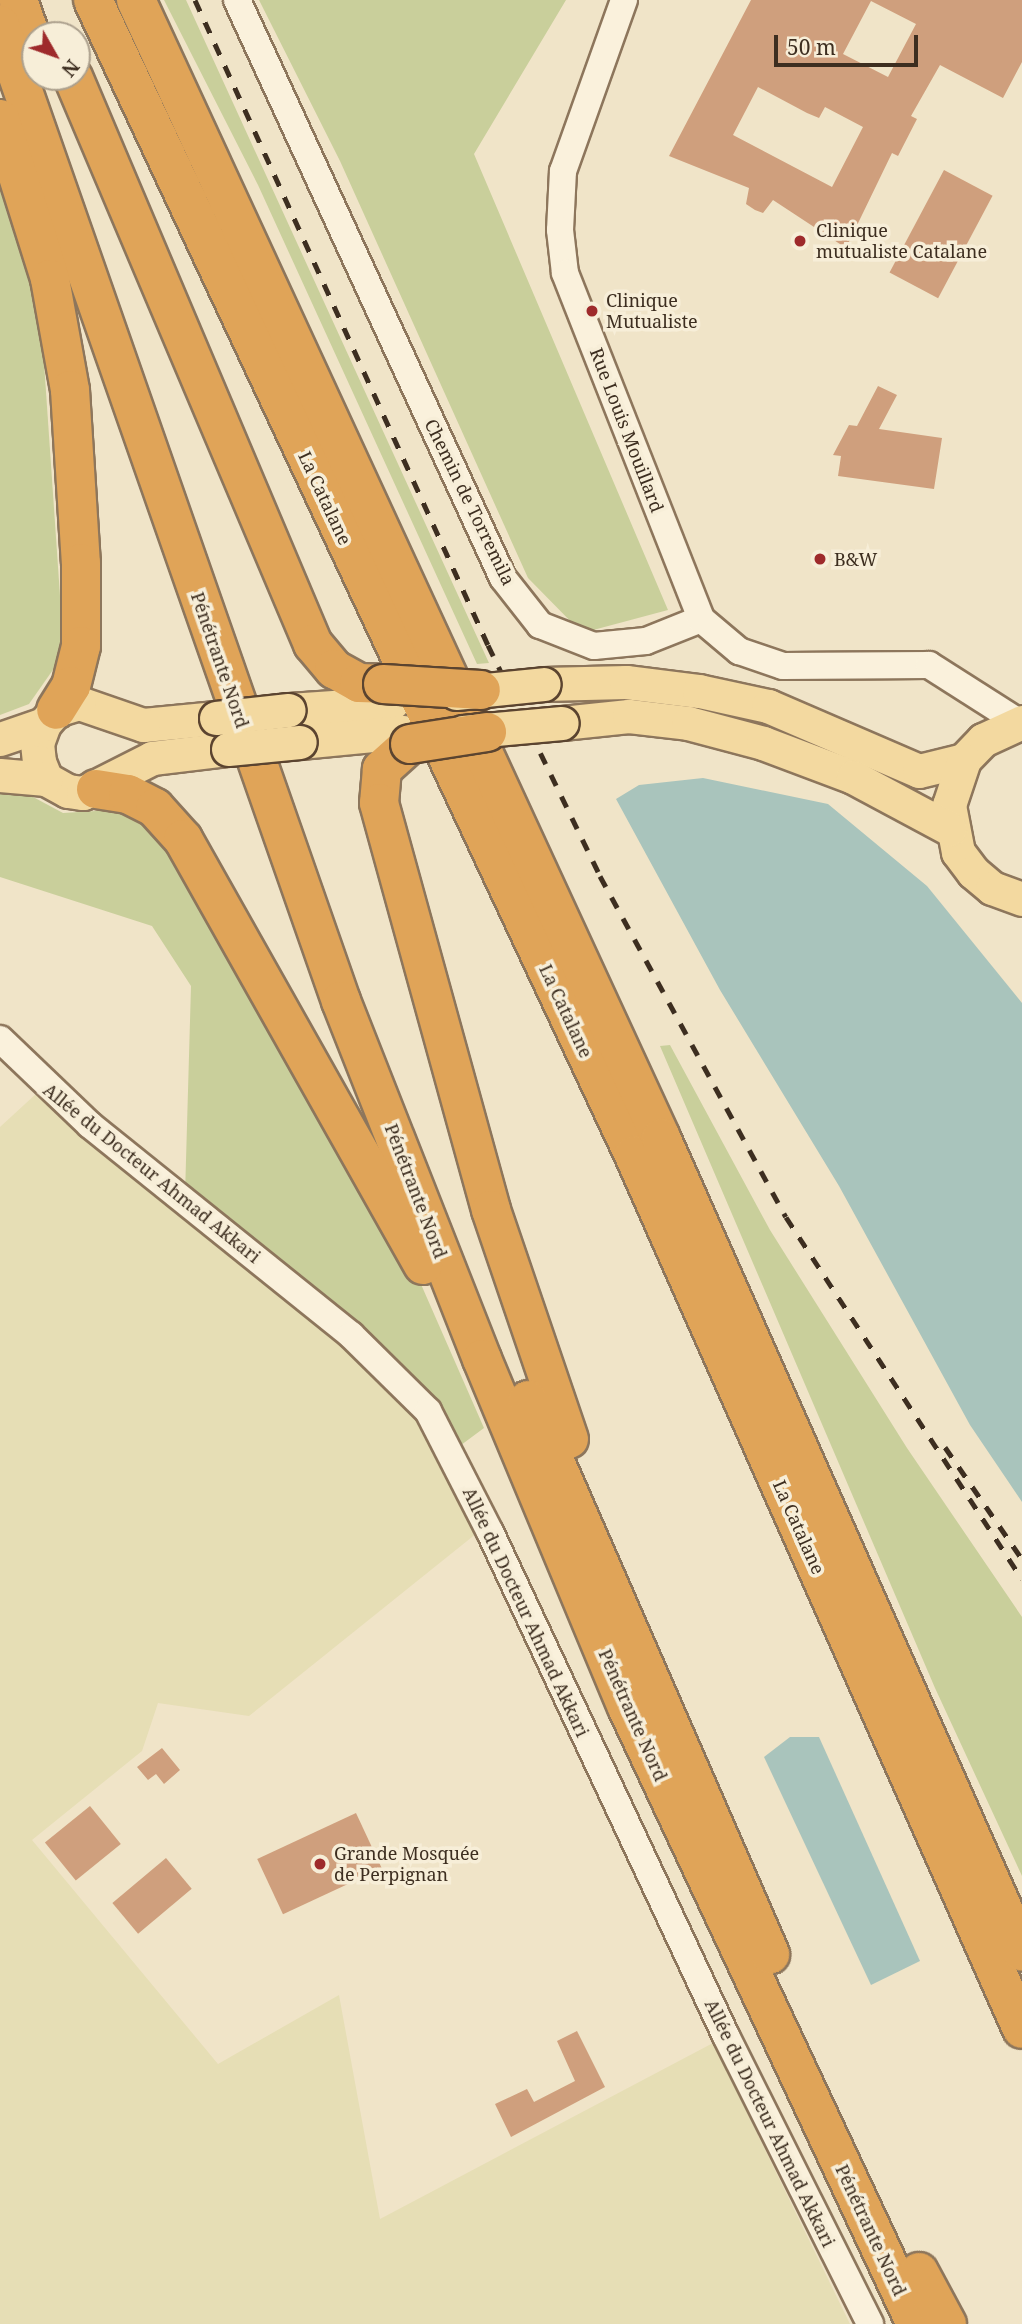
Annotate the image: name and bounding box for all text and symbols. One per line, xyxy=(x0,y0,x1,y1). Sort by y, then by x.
north arrow xyxy=(21,21,91,91)
scale bar xyxy=(777,21,920,65)
text: 50 m xyxy=(787,33,836,61)
text: N xyxy=(56,54,85,82)
place label: Clinique mutualiste Catalane xyxy=(816,220,987,262)
marker: Clinique mutualiste Catalane xyxy=(790,231,810,251)
place label: Clinique Mutualiste xyxy=(606,290,698,332)
marker: Clinique Mutualiste xyxy=(584,303,600,319)
street label: Rue Louis Mouillard xyxy=(586,345,668,515)
street label: Chemin de Torremila xyxy=(420,415,520,589)
street label: La Catalane xyxy=(294,448,356,548)
place label: B&W xyxy=(834,548,877,570)
marker: B&W xyxy=(812,551,828,567)
street label: Pénétrante Nord xyxy=(187,589,253,731)
street label: La Catalane xyxy=(535,961,597,1061)
street label: Allée du Docteur Ahmad Akkari xyxy=(39,1079,265,1267)
street label: Pénétrante Nord xyxy=(380,1121,452,1261)
street label: La Catalane xyxy=(769,1477,829,1577)
street label: Allée du Docteur Ahmad Akkari xyxy=(459,1484,593,1740)
street label: Pénétrante Nord xyxy=(594,1646,672,1784)
place label: Grande Mosquée de Perpignan xyxy=(334,1843,479,1885)
marker: Grande Mosquée de Perpignan xyxy=(312,1856,328,1872)
street label: Allée du Docteur Ahmad Akkari xyxy=(700,1996,840,2250)
street label: Pénétrante Nord xyxy=(831,2161,911,2299)

